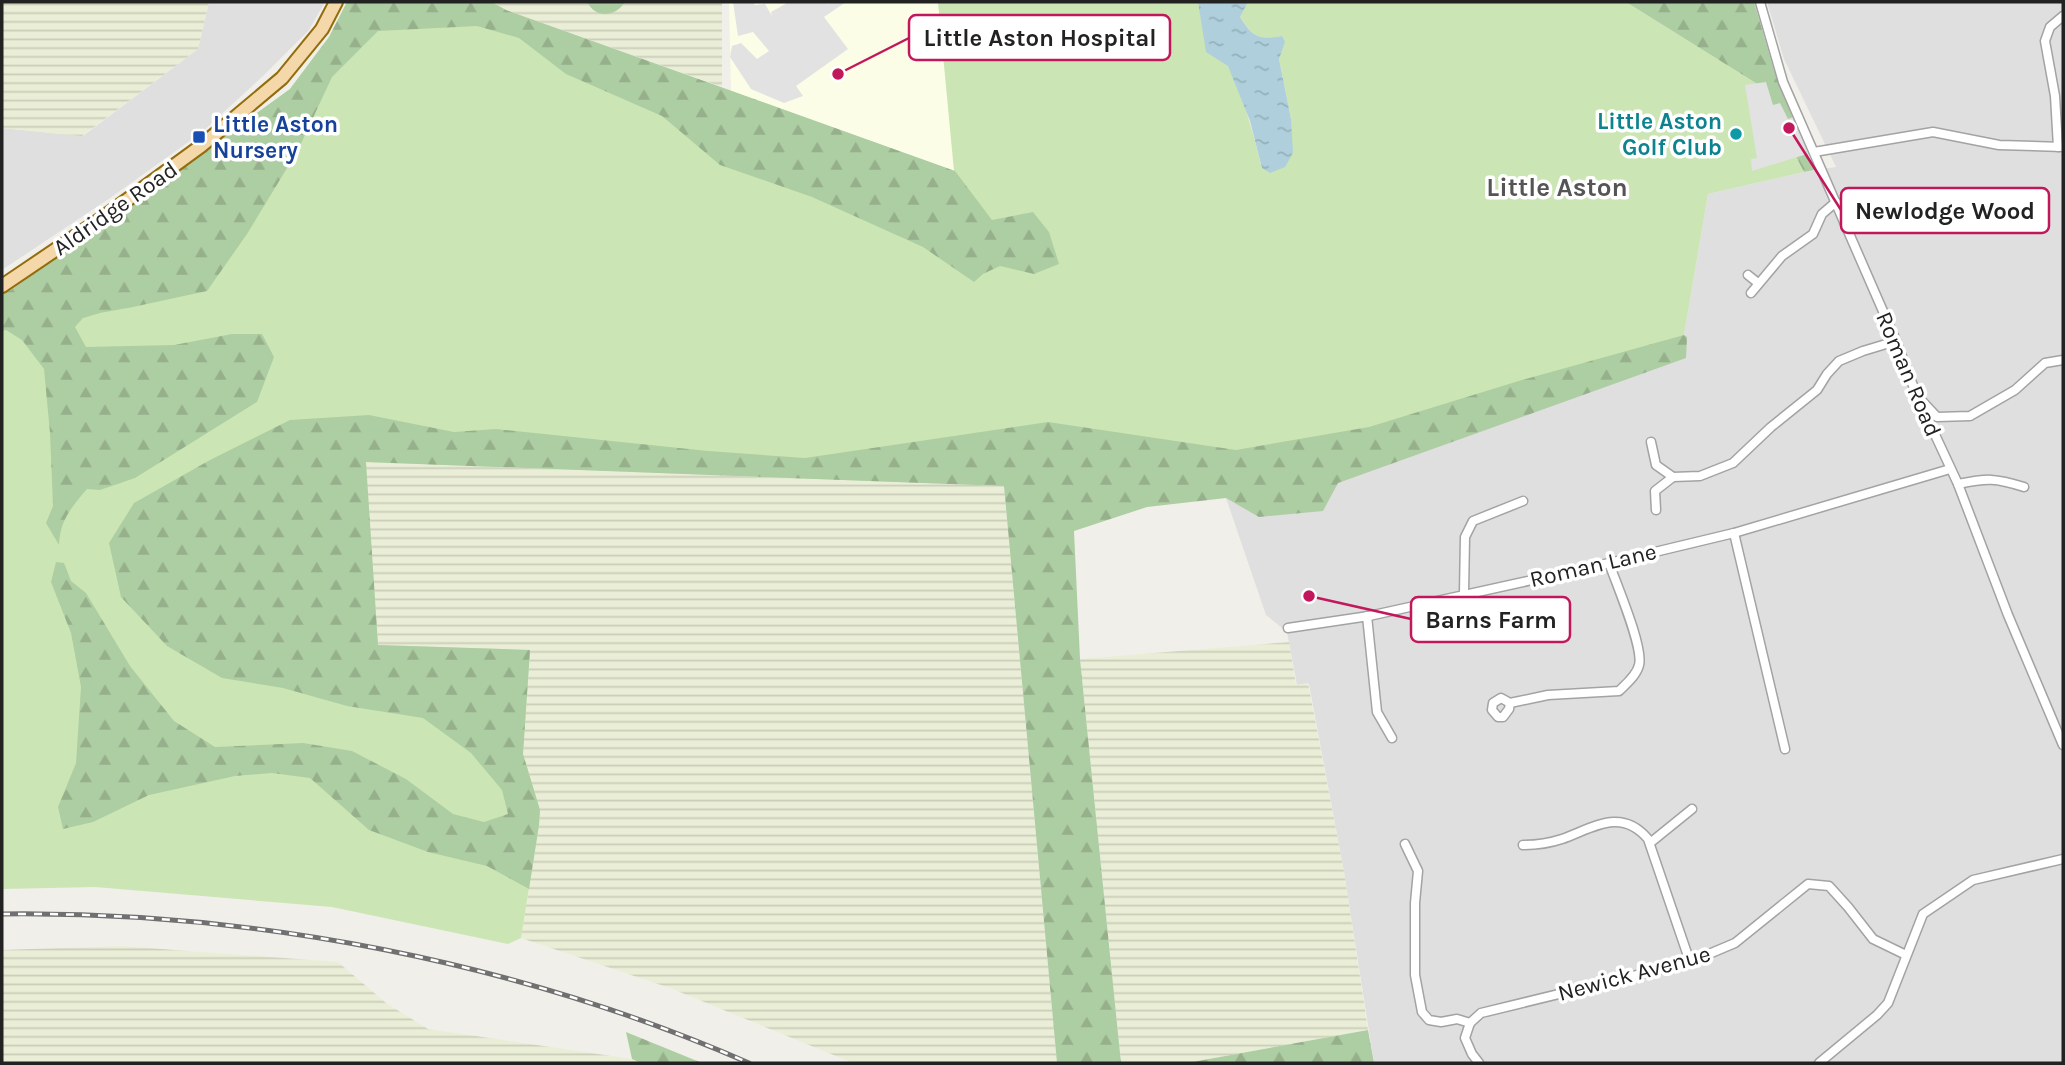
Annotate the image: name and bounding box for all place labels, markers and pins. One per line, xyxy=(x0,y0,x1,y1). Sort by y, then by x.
callout: Little Aston Hospital xyxy=(909,15,1170,60)
place label: Little Aston Golf Club xyxy=(1597,108,1722,161)
place label: Little Aston Nursery xyxy=(213,111,338,164)
marker: Little Aston Golf Club xyxy=(1728,126,1744,142)
marker: Little Aston Nursery xyxy=(191,129,207,145)
callout: Newlodge Wood xyxy=(1841,188,2049,233)
callout: Barns Farm xyxy=(1411,597,1570,642)

